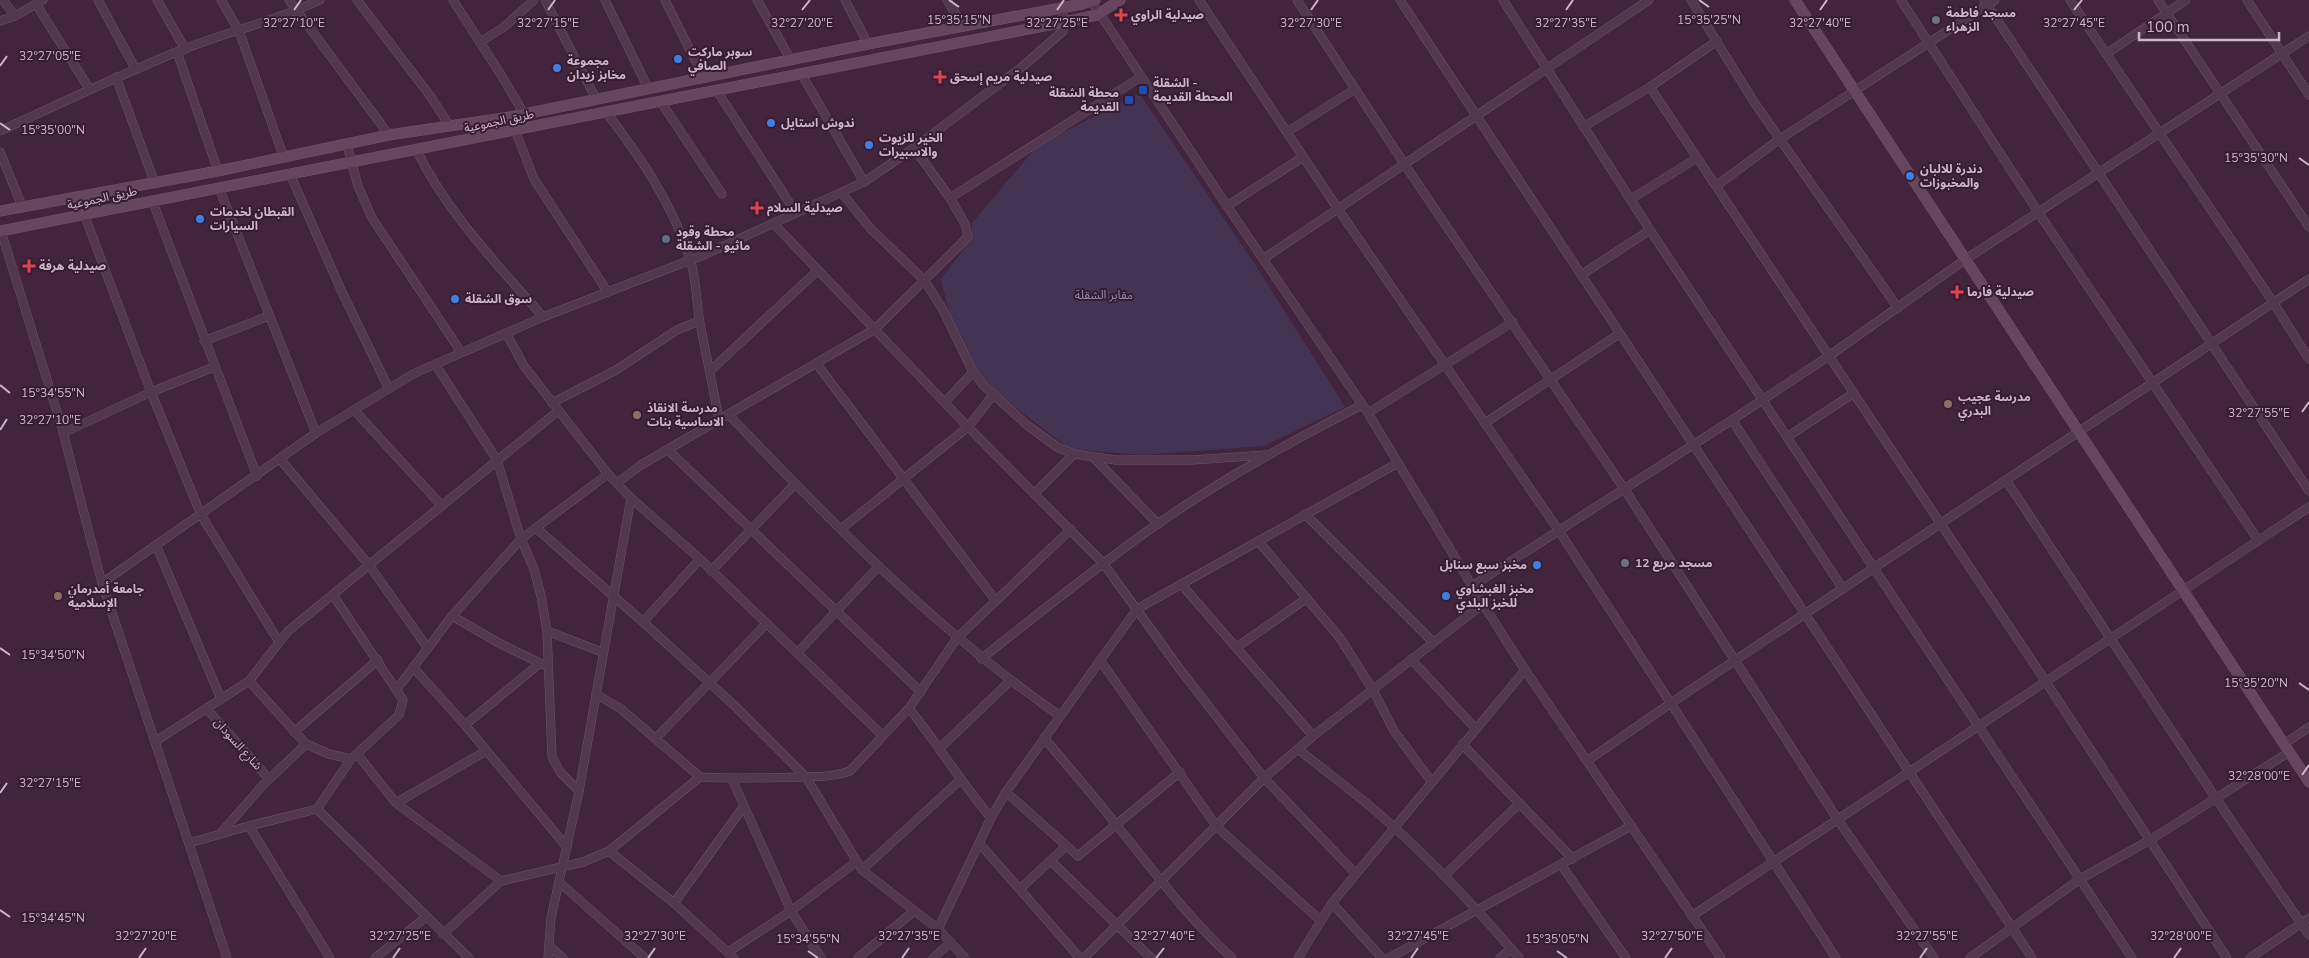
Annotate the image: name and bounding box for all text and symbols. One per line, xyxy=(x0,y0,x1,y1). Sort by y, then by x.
place label: مسجد فاطمة الزهراء xyxy=(1946,5,2016,35)
place label: صيدلية الراوي xyxy=(1131,7,1204,25)
marker: صيدلية الراوي xyxy=(1115,9,1127,21)
scale bar xyxy=(2139,10,2279,42)
text: 15°35'15"N xyxy=(927,12,991,28)
text: 15°35'25"N xyxy=(1677,12,1741,28)
marker: مسجد فاطمة الزهراء xyxy=(1930,14,1942,26)
text: 32°27'10"E xyxy=(263,15,325,31)
text: 32°27'15"E xyxy=(517,15,579,31)
text: 32°27'20"E xyxy=(771,15,833,31)
text: 32°27'25"E xyxy=(1026,15,1088,31)
text: 32°27'30"E xyxy=(1280,15,1342,31)
text: 32°27'35"E xyxy=(1535,15,1597,31)
text: 32°27'40"E xyxy=(1789,15,1851,31)
text: 32°27'45"E xyxy=(2043,15,2105,31)
text: 100 m xyxy=(2146,17,2190,37)
place label: سوبر ماركت الصافي xyxy=(688,44,753,76)
text: 32°27'05"E xyxy=(19,48,81,64)
place label: مجموعة مخابز زيدان xyxy=(567,53,626,83)
marker: سوبر ماركت الصافي xyxy=(672,53,684,65)
marker: مجموعة مخابز زيدان xyxy=(551,62,563,74)
place label: صيدلية مريم إسحق xyxy=(950,69,1052,86)
marker: صيدلية مريم إسحق xyxy=(934,71,946,83)
place label: الشقلة - المحطة القديمة xyxy=(1153,75,1233,105)
marker: الشقلة - المحطة القديمة xyxy=(1137,84,1149,96)
place label: محطة الشقلة القديمة xyxy=(1049,85,1119,115)
marker: محطة الشقلة القديمة xyxy=(1123,94,1135,106)
street label: طريق الجموعية xyxy=(462,106,536,136)
place label: ندوش استايل xyxy=(781,115,855,131)
marker: ندوش استايل xyxy=(765,117,777,129)
text: 15°35'00"N xyxy=(21,122,85,138)
place label: الخير للزيوت والاسبيرات xyxy=(879,130,943,160)
marker: الخير للزيوت والاسبيرات xyxy=(863,139,875,151)
text: 15°35'30"N xyxy=(2224,150,2288,166)
place label: دندرة للالبان والمخبوزات xyxy=(1920,161,1983,191)
marker: دندرة للالبان والمخبوزات xyxy=(1904,170,1916,182)
street label: طريق الجموعية xyxy=(65,183,139,213)
place label: صيدلية السلام xyxy=(767,200,843,217)
marker: صيدلية السلام xyxy=(751,202,763,214)
place label: القبطان لخدمات السيارات xyxy=(210,204,294,234)
marker: القبطان لخدمات السيارات xyxy=(194,213,206,225)
place label: محطة وقود ماثيو - الشقلة xyxy=(676,224,750,254)
marker: محطة وقود ماثيو - الشقلة xyxy=(660,233,672,245)
place label: صيدلية هرفة xyxy=(39,258,107,274)
marker: صيدلية هرفة xyxy=(23,260,35,272)
place label: صيدلية فارما xyxy=(1967,284,2034,300)
marker: صيدلية فارما xyxy=(1951,286,1963,298)
park label: مقابر الشقلة xyxy=(1075,287,1133,303)
place label: سوق الشقلة xyxy=(465,291,532,307)
marker: سوق الشقلة xyxy=(449,293,461,305)
text: 15°34'55"N xyxy=(21,385,85,401)
place label: مدرسة عجيب البدري xyxy=(1958,389,2031,421)
marker: مدرسة عجيب البدري xyxy=(1942,398,1954,410)
place label: مدرسة الانقاذ الاساسية بنات xyxy=(647,400,724,430)
text: 32°27'55"E xyxy=(2228,405,2290,421)
marker: مدرسة الانقاذ الاساسية بنات xyxy=(631,409,643,421)
text: 32°27'10"E xyxy=(19,412,81,428)
place label: مسجد مربع 12 xyxy=(1635,555,1712,572)
place label: مخبز سبع سنابل xyxy=(1440,557,1527,574)
marker: مسجد مربع 12 xyxy=(1619,557,1631,569)
marker: مخبز سبع سنابل xyxy=(1531,559,1543,571)
place label: جامعة أمدرمان الإسلامية xyxy=(68,581,145,612)
place label: مخبز الغبشاوي للخبز البلدي xyxy=(1456,581,1534,613)
marker: جامعة أمدرمان الإسلامية xyxy=(52,590,64,602)
marker: مخبز الغبشاوي للخبز البلدي xyxy=(1440,590,1452,602)
text: 15°34'50"N xyxy=(21,647,85,663)
text: 15°35'20"N xyxy=(2224,675,2288,691)
street label: شارع السودان xyxy=(210,714,266,774)
text: 32°28'00"E xyxy=(2228,768,2290,784)
text: 32°27'15"E xyxy=(19,775,81,791)
text: 15°34'45"N xyxy=(21,910,85,926)
text: 32°27'20"E xyxy=(115,928,177,944)
text: 32°27'25"E xyxy=(369,928,431,944)
text: 32°27'30"E xyxy=(624,928,686,944)
text: 32°27'35"E xyxy=(878,928,940,944)
text: 32°27'40"E xyxy=(1133,928,1195,944)
text: 32°27'45"E xyxy=(1387,928,1449,944)
text: 32°27'50"E xyxy=(1641,928,1703,944)
text: 32°27'55"E xyxy=(1896,928,1958,944)
text: 32°28'00"E xyxy=(2150,928,2212,944)
text: 15°34'55"N xyxy=(776,931,840,947)
text: 15°35'05"N xyxy=(1525,931,1589,947)

